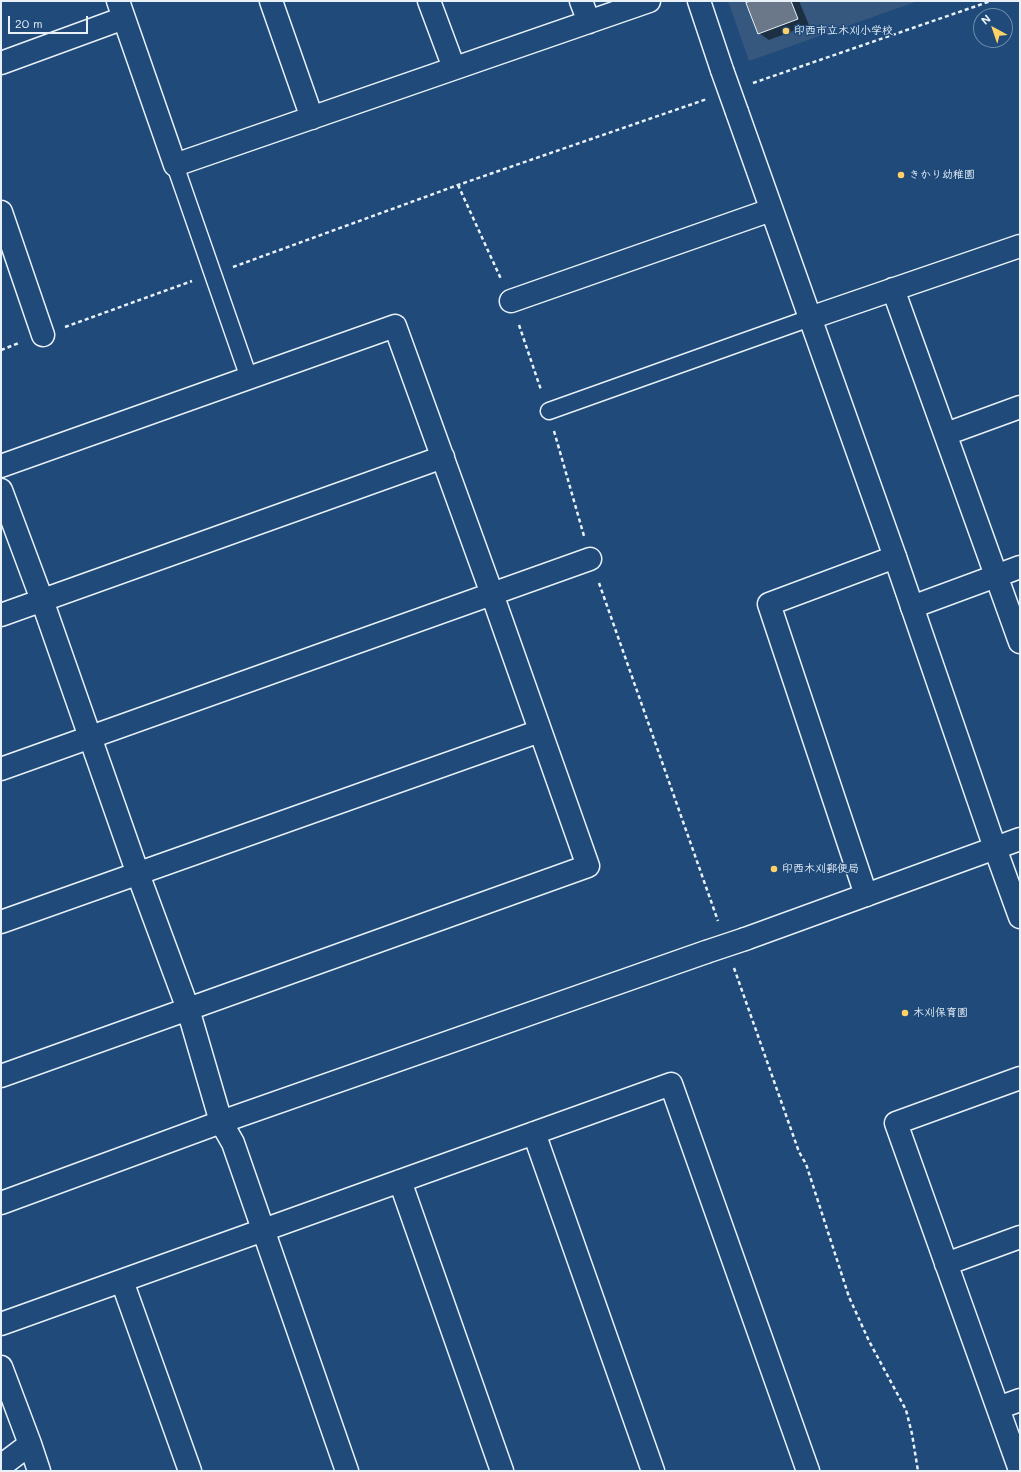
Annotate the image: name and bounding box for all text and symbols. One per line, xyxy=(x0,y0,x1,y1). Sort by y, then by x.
scale bar xyxy=(10,8,90,34)
north arrow xyxy=(973,8,1013,48)
text: N xyxy=(978,11,994,28)
text: 20 m xyxy=(15,15,43,31)
place label: 印西市立木刈小学校 xyxy=(794,24,893,38)
marker: 印西市立木刈小学校 xyxy=(781,26,791,36)
place label: きかり幼稚園 xyxy=(909,168,975,182)
marker: きかり幼稚園 xyxy=(896,170,906,180)
place label: 印西木刈郵便局 xyxy=(782,862,859,876)
marker: 印西木刈郵便局 xyxy=(769,864,779,874)
place label: 木刈保育園 xyxy=(913,1006,968,1020)
marker: 木刈保育園 xyxy=(900,1008,910,1018)

